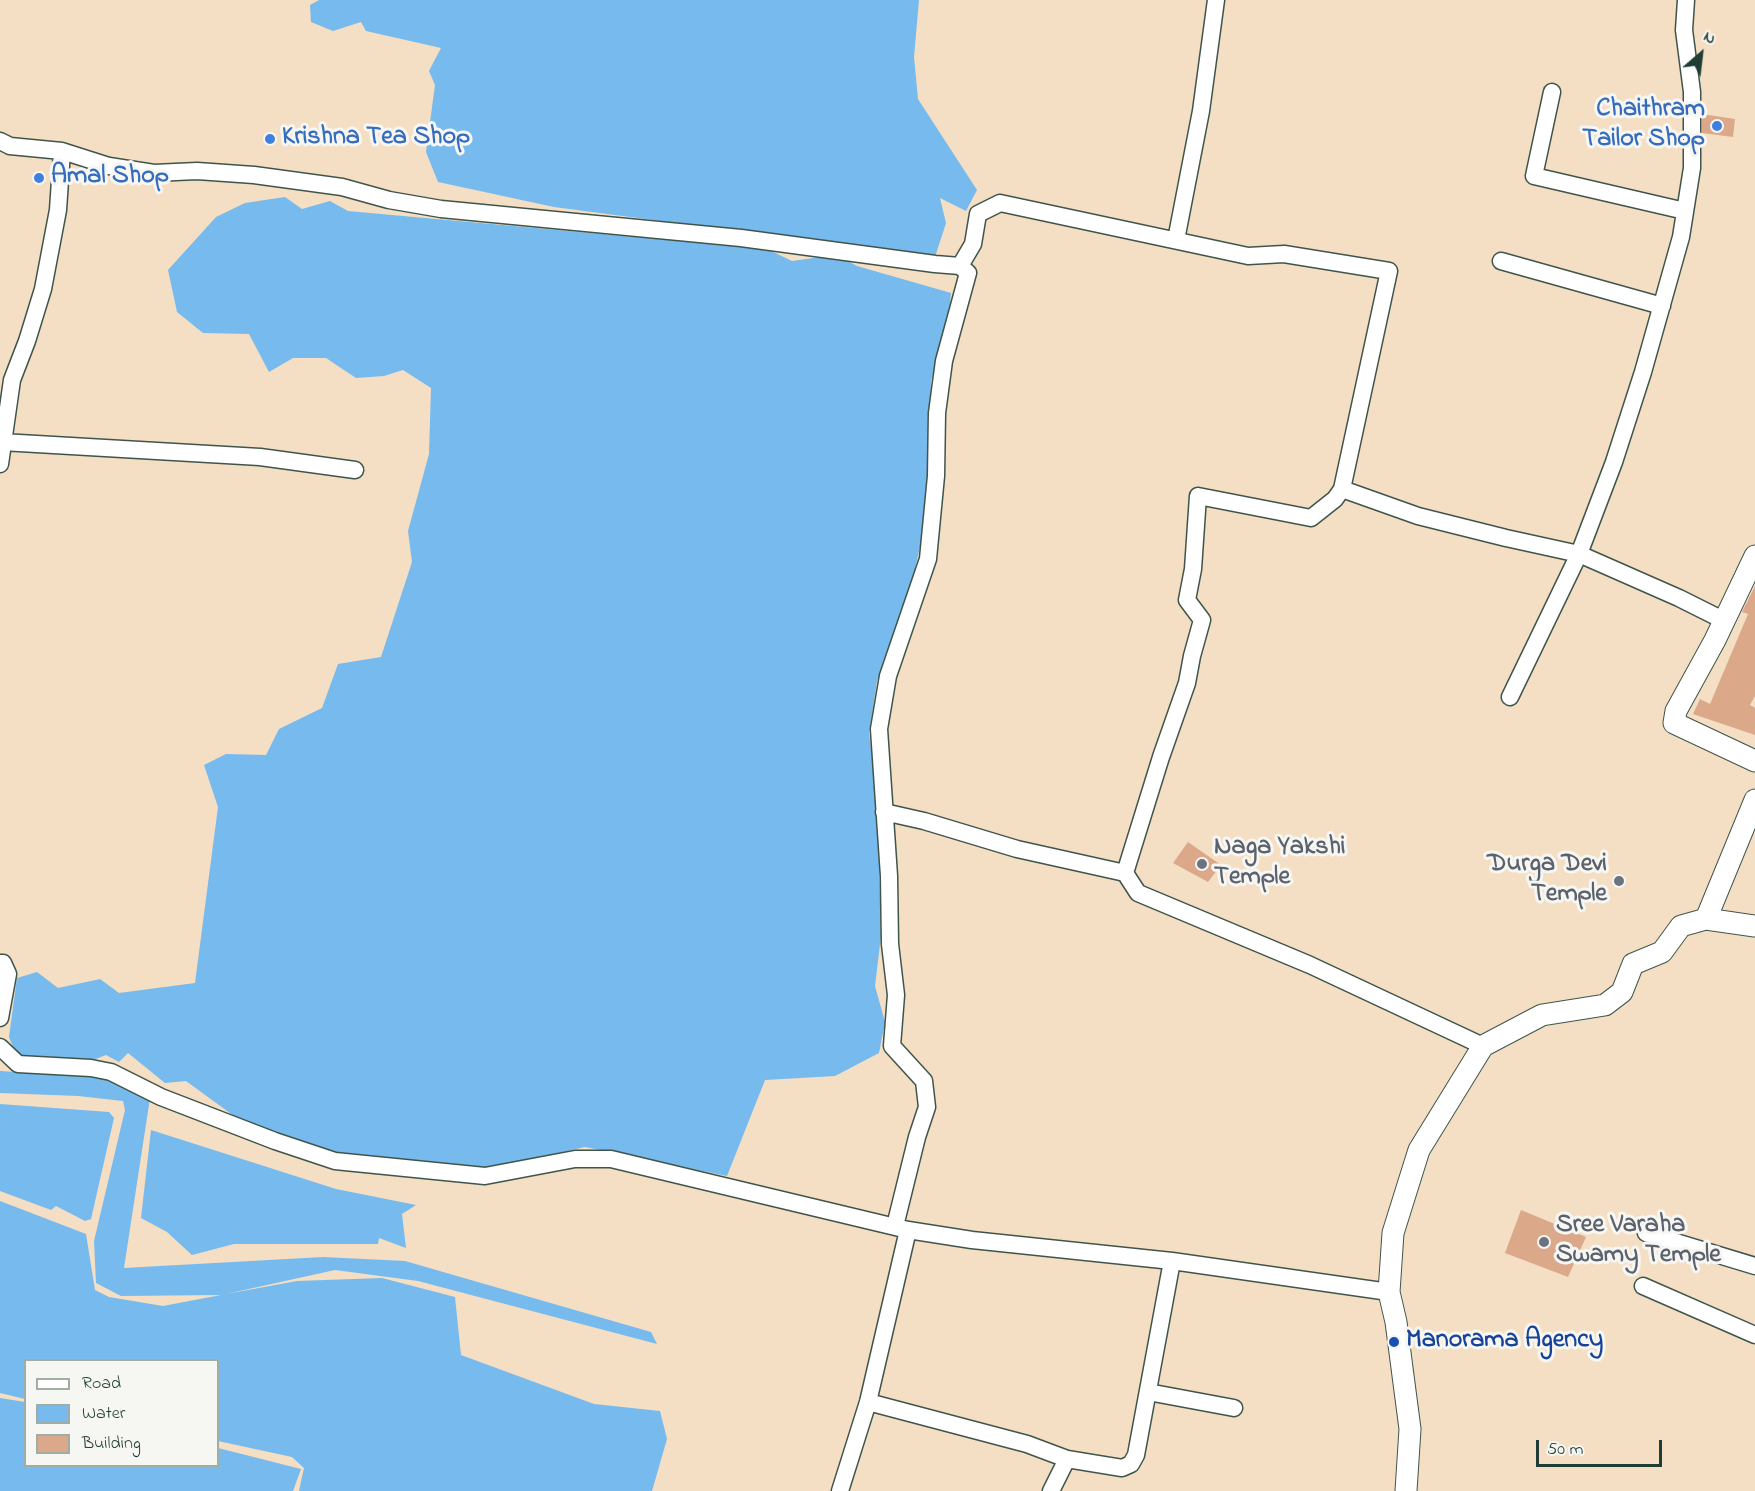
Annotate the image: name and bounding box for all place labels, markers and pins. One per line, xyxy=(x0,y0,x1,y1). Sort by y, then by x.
place label: Chaithram Tailor Shop xyxy=(1582,95,1705,156)
marker: Chaithram Tailor Shop xyxy=(1710,119,1724,133)
place label: Krishna Tea Shop xyxy=(282,123,470,155)
marker: Krishna Tea Shop xyxy=(263,132,277,146)
place label: Amal Shop xyxy=(51,162,169,194)
marker: Amal Shop xyxy=(32,171,46,185)
place label: Naga Yakshi Temple xyxy=(1214,833,1345,894)
place label: Durga Devi Temple xyxy=(1487,850,1607,912)
marker: Naga Yakshi Temple xyxy=(1195,857,1209,871)
marker: Durga Devi Temple xyxy=(1612,874,1626,888)
place label: Sree Varaha Swamy Temple xyxy=(1556,1211,1721,1272)
marker: Sree Varaha Swamy Temple xyxy=(1537,1235,1551,1249)
place label: Manorama Agency xyxy=(1406,1326,1603,1358)
marker: Manorama Agency xyxy=(1387,1335,1401,1349)

